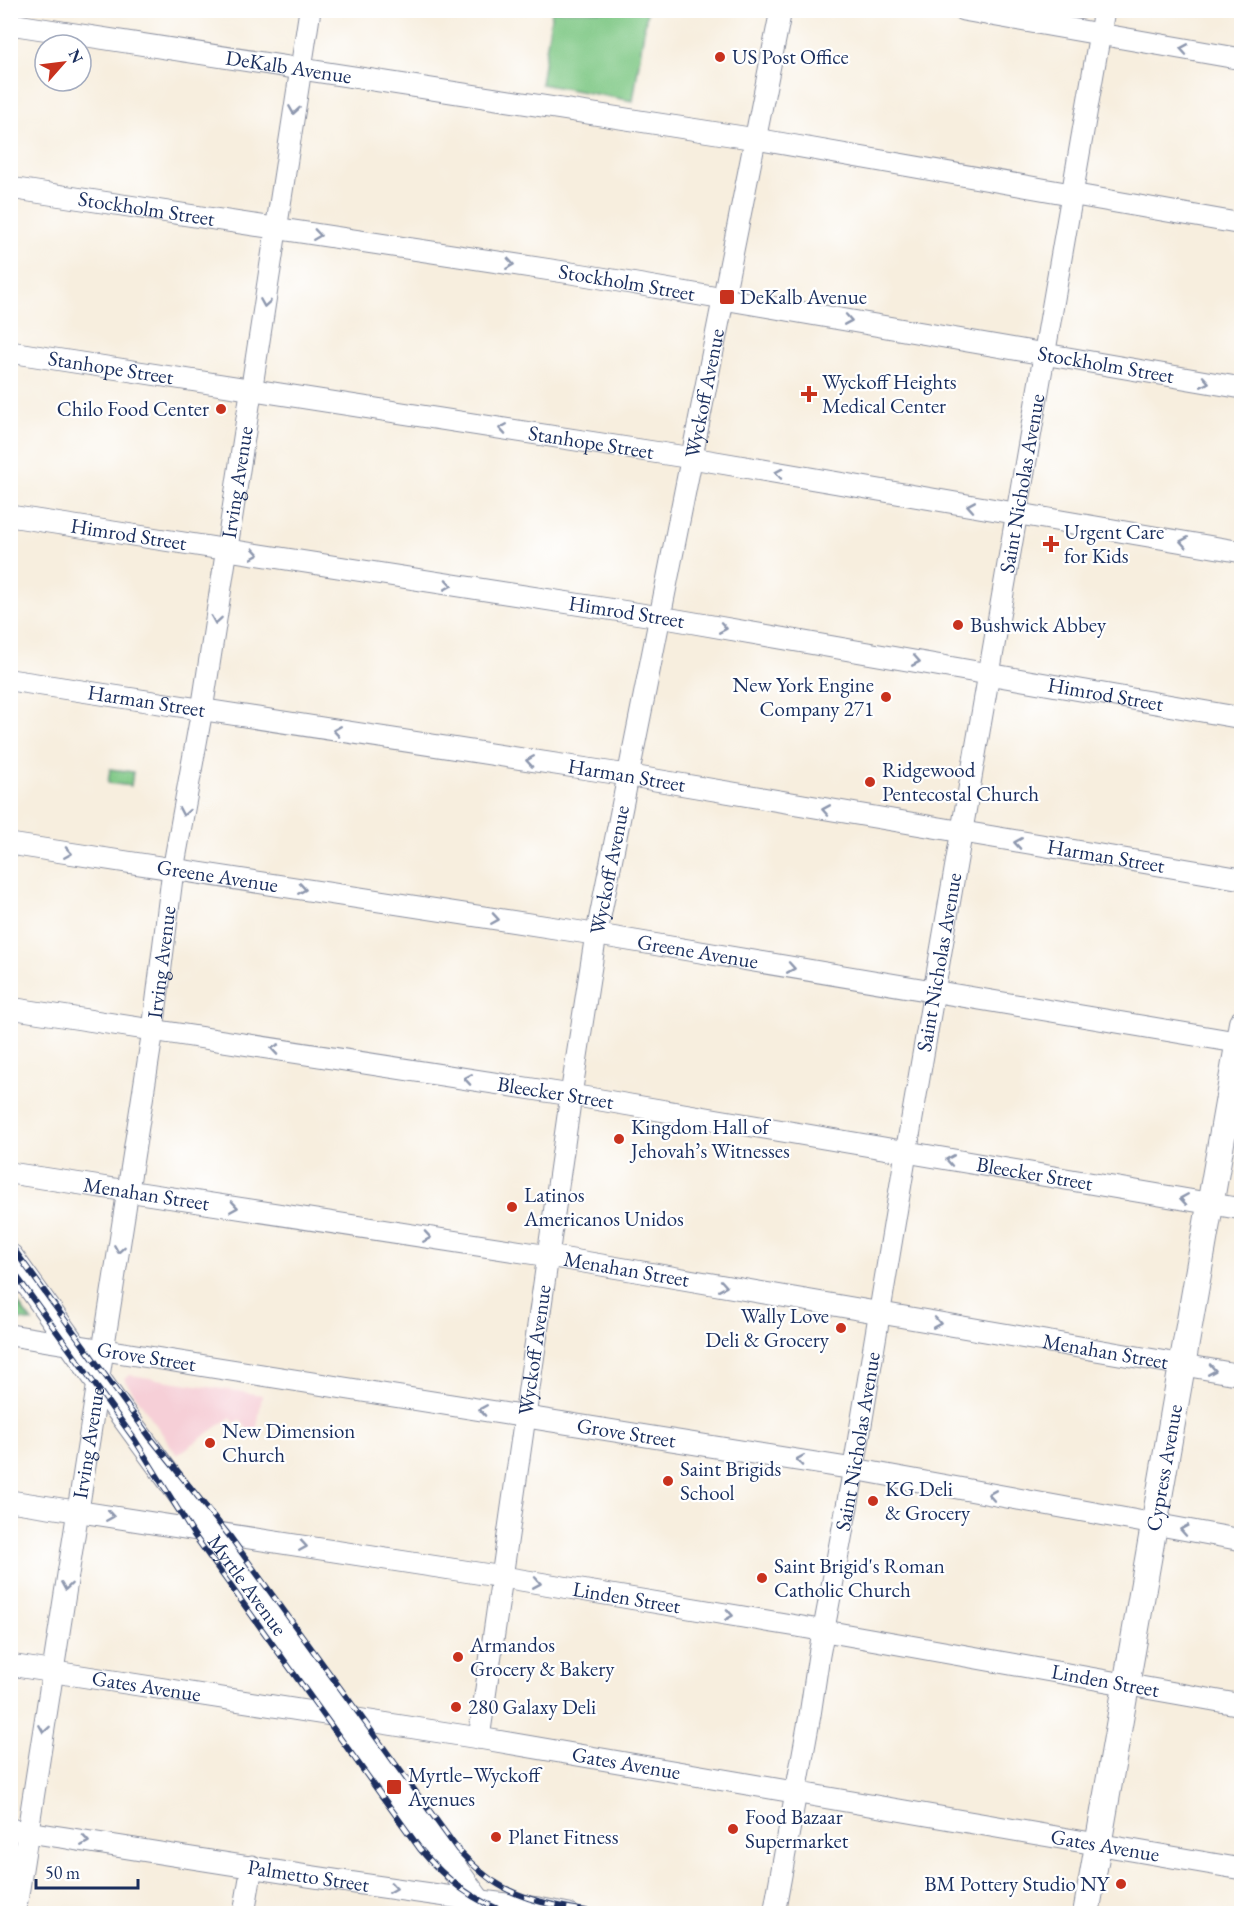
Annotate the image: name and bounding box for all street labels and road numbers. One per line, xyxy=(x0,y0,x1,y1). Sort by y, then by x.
street label: DeKalb Avenue xyxy=(224,43,354,89)
street label: Stockholm Street xyxy=(76,185,217,232)
street label: Stockholm Street xyxy=(557,257,698,307)
street label: Wyckoff Avenue xyxy=(678,326,730,460)
street label: Stockholm Street xyxy=(1036,339,1177,389)
street label: Stanhope Street xyxy=(46,344,176,390)
street label: Saint Nicholas Avenue xyxy=(993,392,1050,575)
street label: Stanhope Street xyxy=(526,419,656,465)
street label: Irving Avenue xyxy=(215,424,259,540)
street label: Himrod Street xyxy=(69,512,189,556)
street label: Himrod Street xyxy=(567,589,687,634)
street label: Himrod Street xyxy=(1046,671,1166,717)
street label: Harman Street xyxy=(86,678,208,723)
street label: Harman Street xyxy=(566,752,688,798)
street label: Wyckoff Avenue xyxy=(583,803,635,937)
street label: Harman Street xyxy=(1045,832,1167,879)
street label: Greene Avenue xyxy=(155,853,280,898)
street label: Saint Nicholas Avenue xyxy=(910,871,967,1054)
street label: Irving Avenue xyxy=(141,904,181,1020)
street label: Greene Avenue xyxy=(635,928,760,975)
street label: Bleecker Street xyxy=(495,1070,616,1115)
street label: Bleecker Street xyxy=(975,1150,1095,1196)
street label: Menahan Street xyxy=(82,1171,212,1217)
street label: Menahan Street xyxy=(562,1245,692,1293)
street label: Wyckoff Avenue xyxy=(511,1283,557,1417)
street label: Menahan Street xyxy=(1041,1327,1171,1375)
street label: Grove Street xyxy=(95,1335,198,1377)
street label: Saint Nicholas Avenue xyxy=(829,1350,886,1533)
street label: Irving Avenue xyxy=(66,1385,110,1501)
street label: Cypress Avenue xyxy=(1139,1402,1188,1533)
street label: Grove Street xyxy=(575,1411,678,1454)
street label: Myrtle Avenue xyxy=(202,1529,294,1641)
street label: Linden Street xyxy=(571,1575,683,1619)
street label: Linden Street xyxy=(1049,1657,1162,1703)
street label: Gates Avenue xyxy=(90,1664,203,1708)
street label: Gates Avenue xyxy=(570,1740,683,1785)
street label: Gates Avenue xyxy=(1049,1822,1162,1868)
street label: Palmetto Street xyxy=(246,1853,371,1898)

